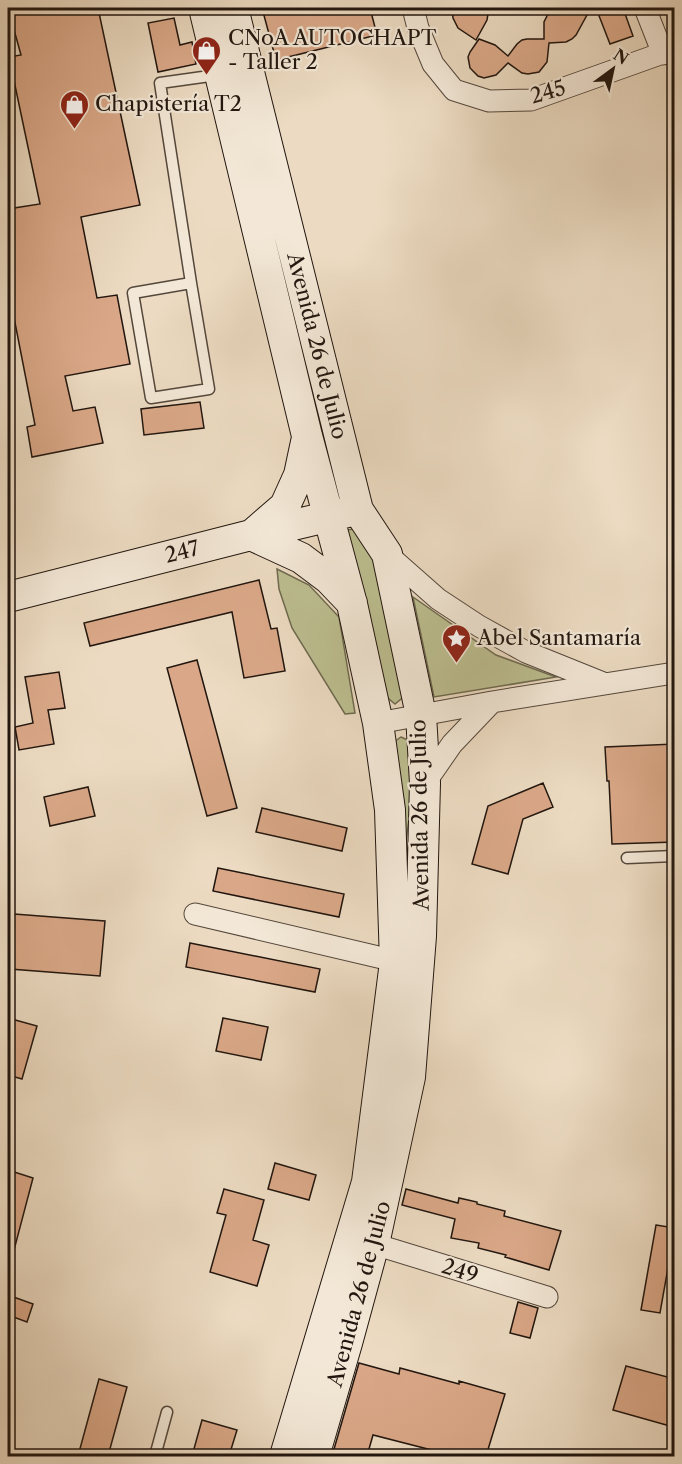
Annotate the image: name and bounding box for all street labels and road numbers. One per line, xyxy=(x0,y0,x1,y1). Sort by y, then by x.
street label: 245 xyxy=(527,75,568,108)
street label: Avenida 26 de Julio xyxy=(282,249,353,442)
street label: 247 xyxy=(162,535,202,568)
street label: Avenida 26 de Julio xyxy=(405,719,434,912)
street label: Avenida 26 de Julio xyxy=(321,1198,395,1390)
street label: 249 xyxy=(439,1253,481,1288)

